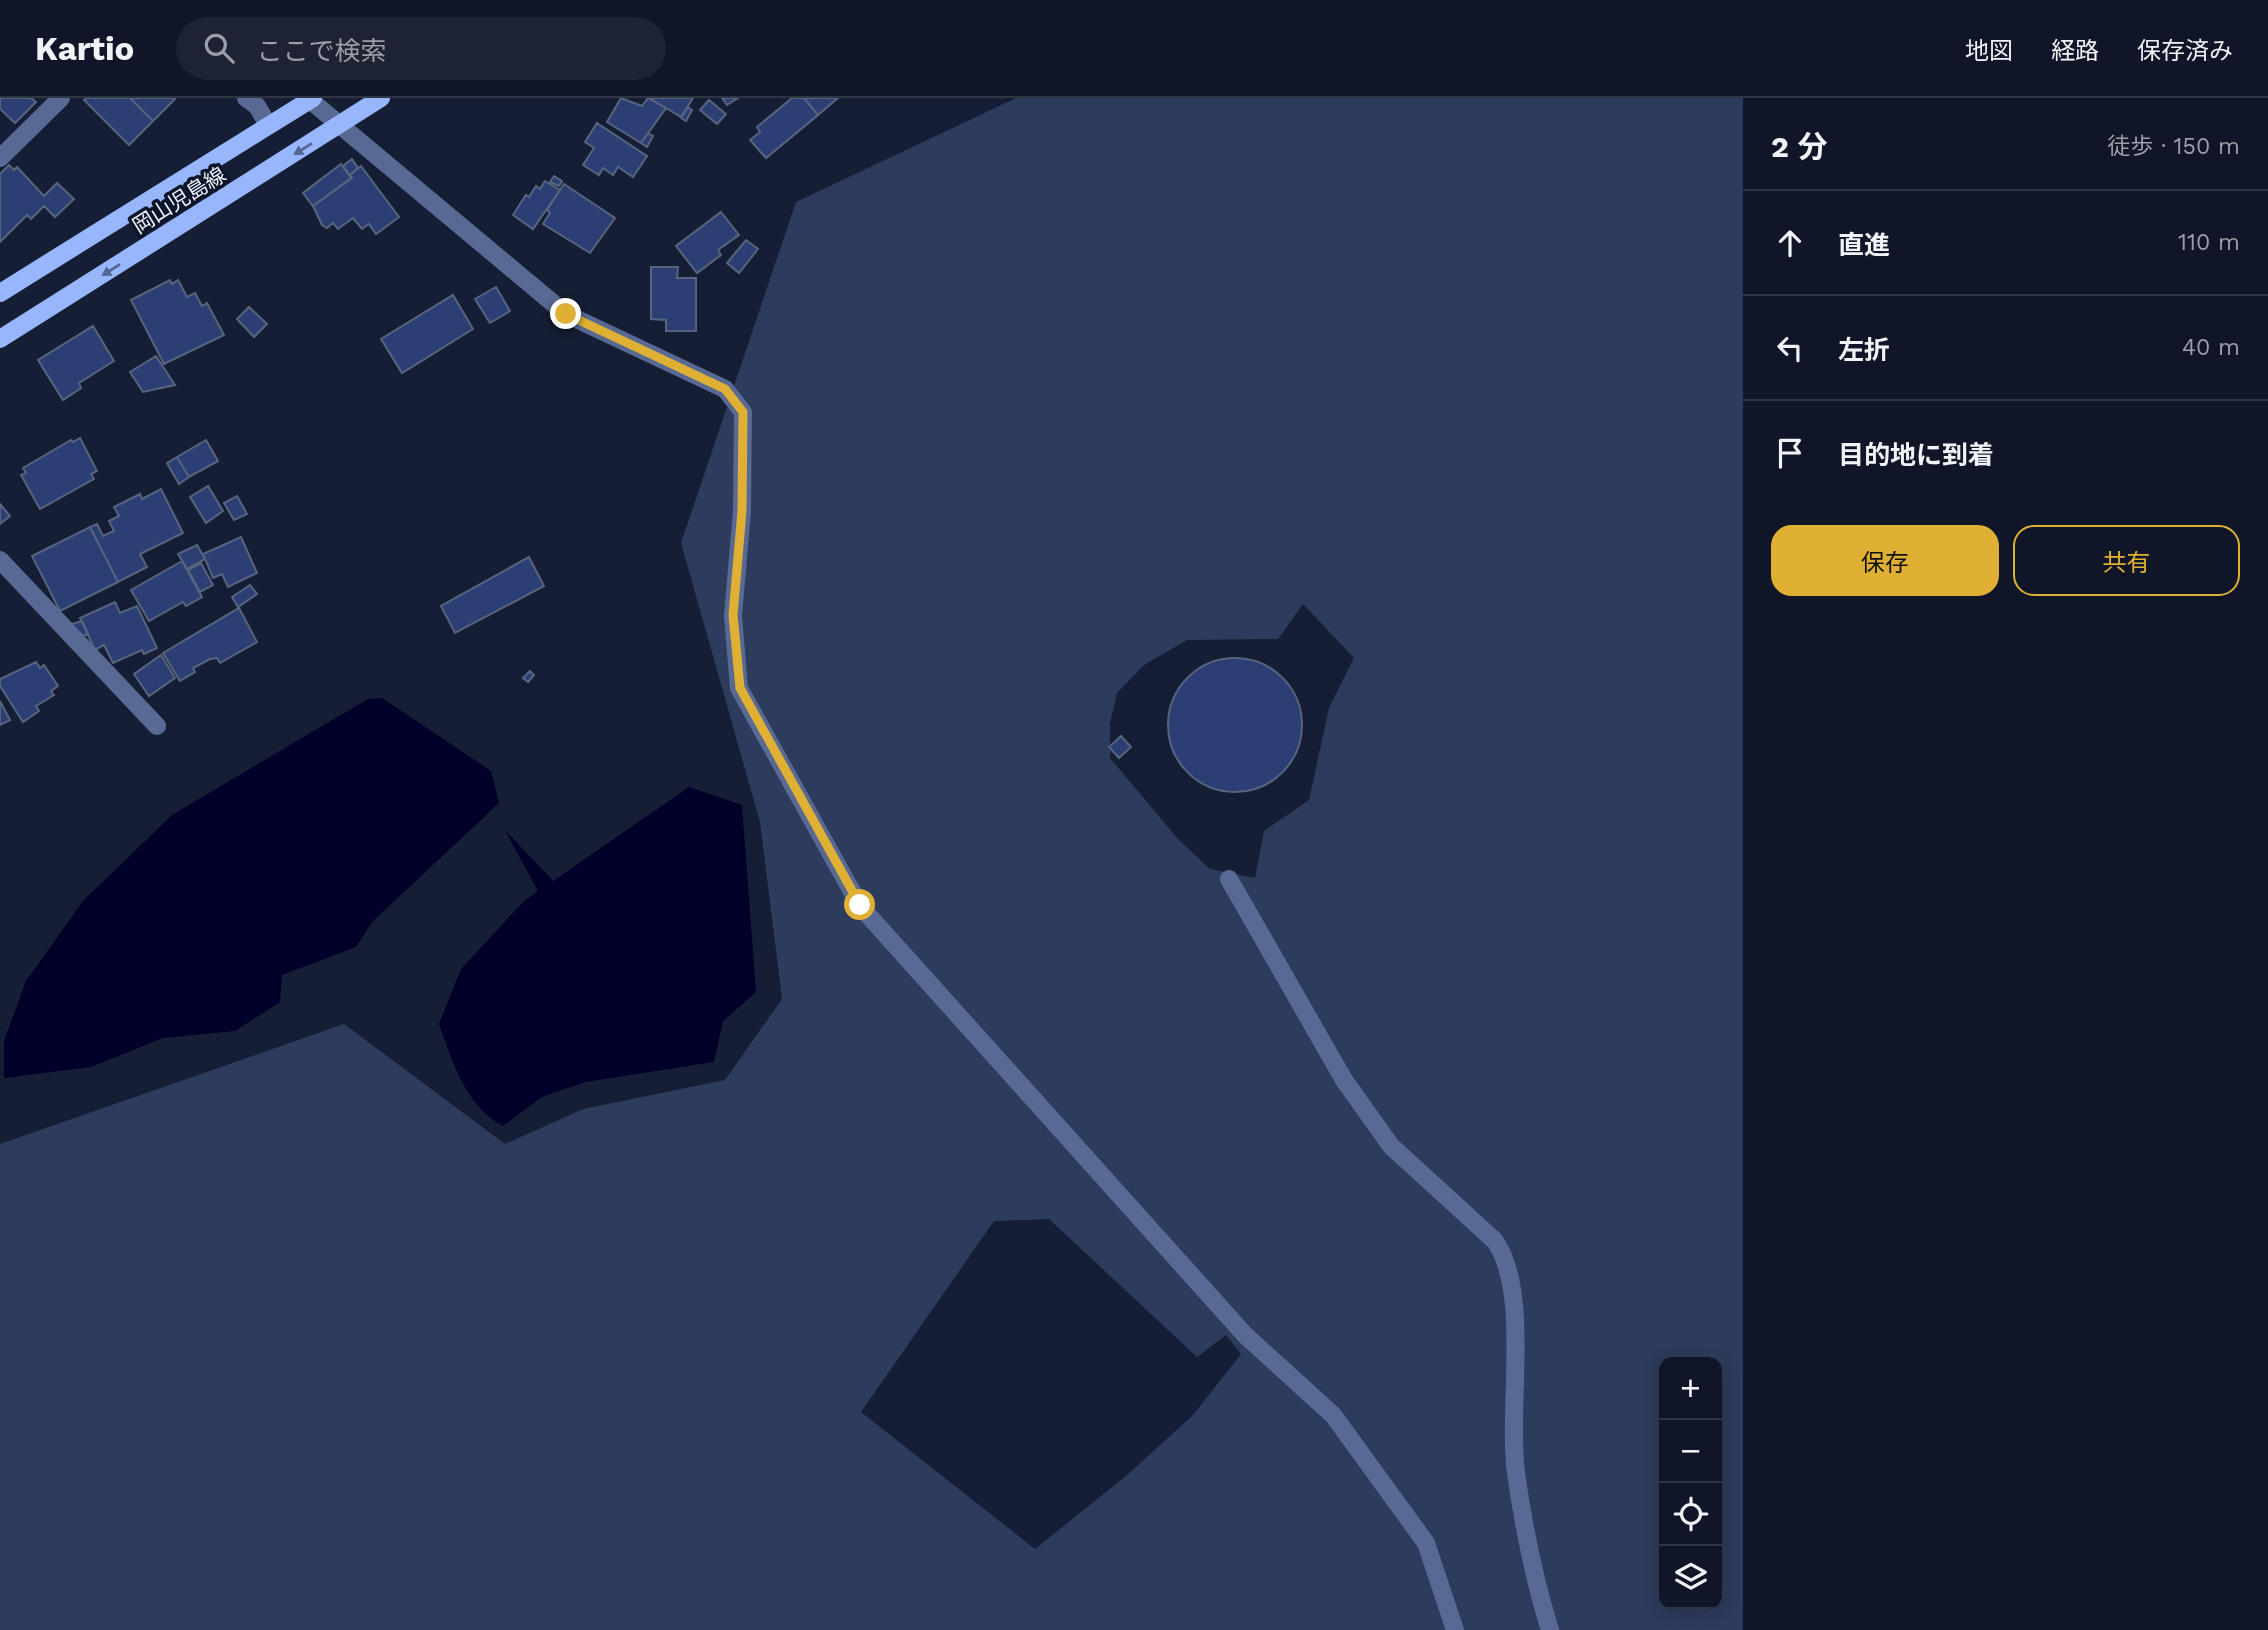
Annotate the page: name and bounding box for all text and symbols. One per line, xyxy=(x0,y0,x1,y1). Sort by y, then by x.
search box xyxy=(176,17,666,80)
text: Kartio xyxy=(35,29,134,68)
icon: search xyxy=(200,29,238,67)
text: ここで検索 xyxy=(256,36,386,66)
text: 地図 xyxy=(1965,37,2013,65)
text: 経路 xyxy=(2051,37,2099,65)
text: 保存済み xyxy=(2137,37,2233,65)
text: 2 分 xyxy=(1771,129,1827,164)
text: 徒歩 · 150 m xyxy=(2107,133,2240,160)
one-way arrow xyxy=(294,142,313,155)
street label: 岡山児島線 xyxy=(128,162,230,238)
icon: ahead xyxy=(1771,224,1809,262)
text: 110 m xyxy=(2178,229,2240,256)
text: 直進 xyxy=(1838,230,1890,260)
one-way arrow xyxy=(101,263,120,276)
route end xyxy=(550,298,581,329)
icon: left xyxy=(1771,329,1809,367)
text: 40 m xyxy=(2182,334,2240,361)
text: 左折 xyxy=(1838,335,1890,365)
icon: arrive xyxy=(1771,434,1809,472)
text: 目的地に到着 xyxy=(1838,440,1994,470)
button: 保存 xyxy=(1771,525,1999,596)
button: 共有 xyxy=(2013,525,2240,596)
route start xyxy=(844,889,875,920)
map controls xyxy=(1659,1357,1722,1609)
button: + xyxy=(1659,1357,1722,1420)
button: − xyxy=(1659,1420,1722,1483)
button: locate xyxy=(1659,1483,1722,1546)
button: layers xyxy=(1659,1546,1722,1609)

